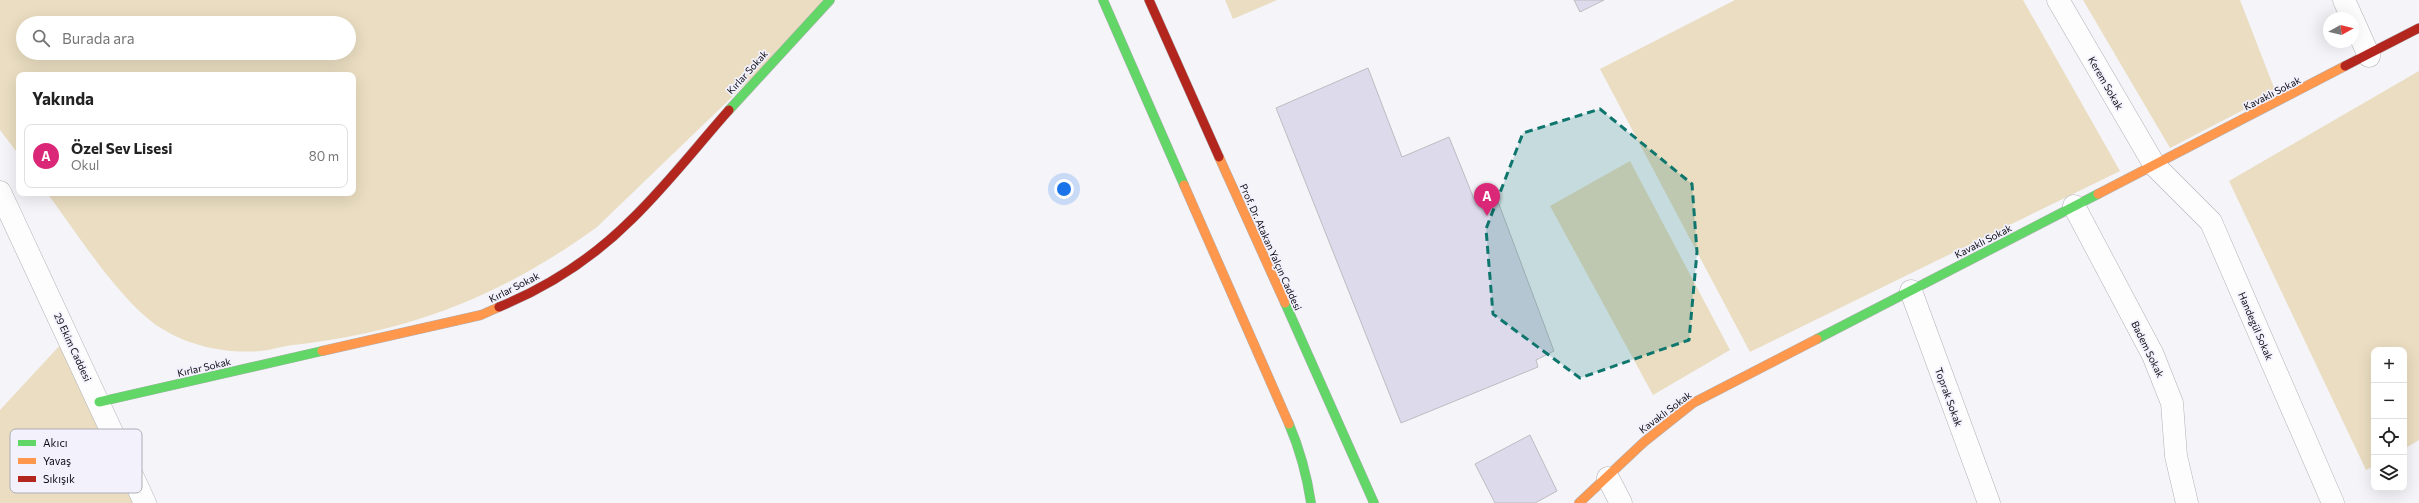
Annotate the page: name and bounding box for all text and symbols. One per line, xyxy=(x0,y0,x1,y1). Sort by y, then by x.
north arrow xyxy=(2323,12,2359,48)
search box xyxy=(16,16,356,60)
icon: search xyxy=(30,27,52,49)
text: Burada ara xyxy=(62,29,135,47)
street label: Kırlar Sokak xyxy=(724,47,770,96)
street label: Kerem Sokak xyxy=(2086,54,2126,112)
street label: Kavaklı Sokak xyxy=(2241,73,2303,113)
text: Yakında xyxy=(32,88,94,109)
text: Özel Sev Lisesi xyxy=(71,139,172,157)
text: A xyxy=(41,148,51,164)
text: 80 m xyxy=(309,148,339,164)
text: Okul xyxy=(71,157,99,173)
your location xyxy=(1054,179,1074,199)
street label: Prof. Dr. Atakan Yalçın Caddesi xyxy=(1238,182,1304,312)
pin: A xyxy=(1474,183,1500,216)
street label: Kavaklı Sokak xyxy=(1952,221,2014,261)
street label: Kırlar Sokak xyxy=(487,269,542,305)
street label: Handegül Sokak xyxy=(2236,290,2276,362)
street label: 29 Ekim Caddesi xyxy=(52,311,94,383)
street label: Badem Sokak xyxy=(2129,319,2167,380)
map controls xyxy=(2371,347,2407,491)
button: + xyxy=(2371,347,2407,383)
street label: Kırlar Sokak xyxy=(176,355,233,379)
street label: Toprak Sokak xyxy=(1933,366,1965,429)
button: − xyxy=(2371,383,2407,419)
street label: Kavaklı Sokak xyxy=(1636,388,1694,436)
button: locate xyxy=(2371,419,2407,455)
legend xyxy=(10,429,142,493)
text: Akıcı xyxy=(43,436,68,449)
text: Yavaş xyxy=(43,454,71,467)
button: layers xyxy=(2371,455,2407,491)
text: Sıkışık xyxy=(43,472,75,485)

